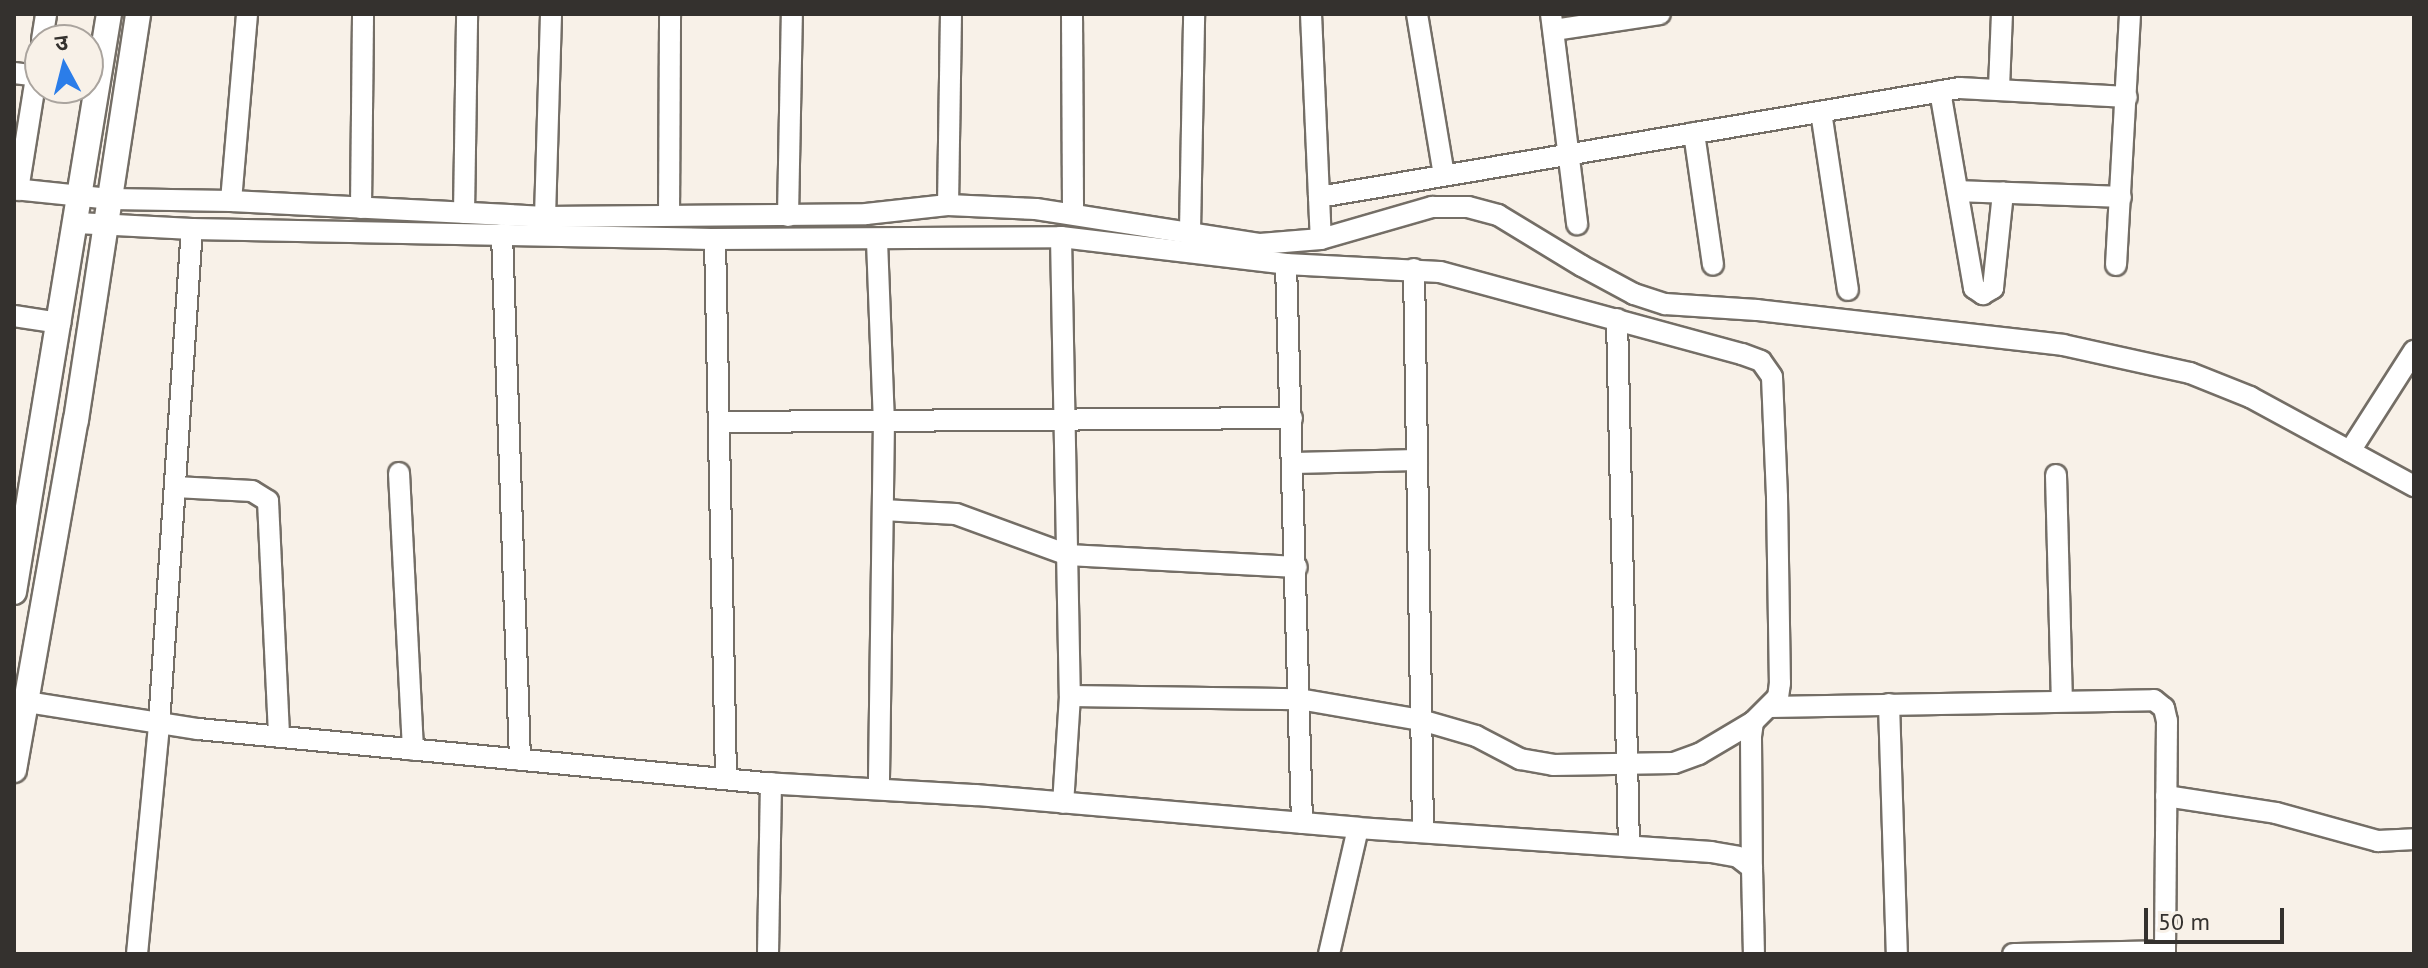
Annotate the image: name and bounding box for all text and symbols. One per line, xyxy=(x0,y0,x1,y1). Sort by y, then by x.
north arrow xyxy=(24,24,104,104)
text: उ xyxy=(53,27,69,57)
scale bar xyxy=(2148,892,2288,942)
text: 50 m xyxy=(2158,906,2210,937)

